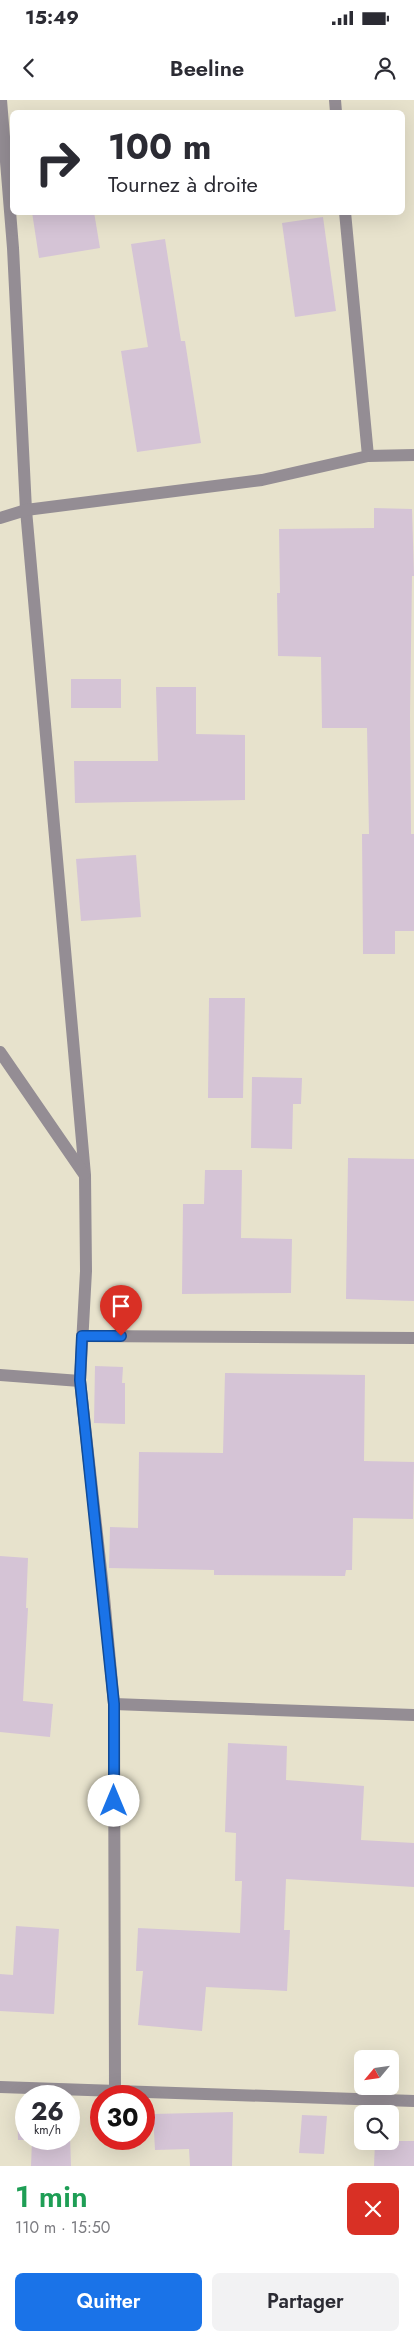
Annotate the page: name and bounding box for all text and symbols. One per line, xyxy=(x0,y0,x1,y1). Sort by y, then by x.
text: 15:49 xyxy=(25,4,79,31)
text: Beeline xyxy=(170,52,244,84)
icon: back xyxy=(15,54,43,82)
icon: person xyxy=(371,54,399,82)
text: 100 m xyxy=(108,122,211,172)
icon: right xyxy=(25,130,90,195)
text: Tournez à droite xyxy=(108,168,258,200)
pin xyxy=(100,1285,142,1336)
icon: arrive xyxy=(107,1292,135,1320)
position arrow xyxy=(87,1774,139,1826)
north arrow xyxy=(354,2050,399,2095)
map controls xyxy=(354,2050,399,2150)
speed limit sign: 30 xyxy=(90,2085,155,2150)
text: 26 xyxy=(31,2093,64,2129)
button: search xyxy=(354,2105,399,2150)
text: km/h xyxy=(34,2121,61,2139)
text: 1 min xyxy=(15,2175,88,2218)
button: close xyxy=(347,2183,399,2235)
text: 110 m · 15:50 xyxy=(15,2216,110,2239)
button: Quitter xyxy=(15,2273,202,2331)
button: Partager xyxy=(212,2273,399,2331)

